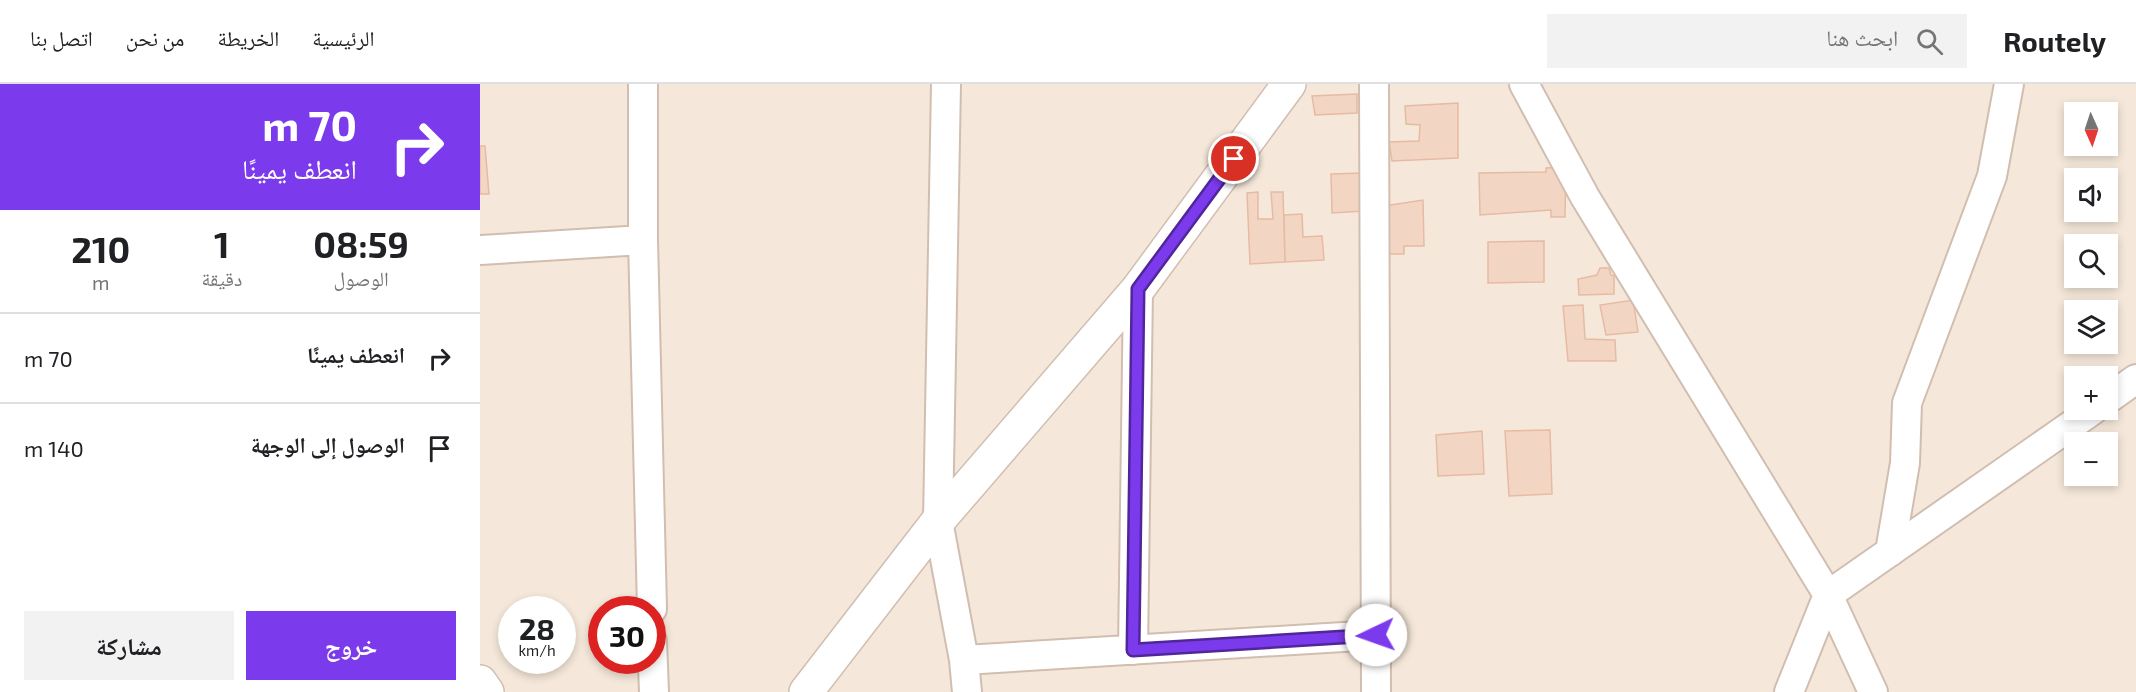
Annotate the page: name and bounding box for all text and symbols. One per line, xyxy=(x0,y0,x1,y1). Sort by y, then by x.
search box xyxy=(1547,14,1967,68)
text: ابحث هنا xyxy=(1826,24,1898,50)
text: Routely xyxy=(2003,24,2106,58)
text: اتصل بنا xyxy=(30,25,93,50)
text: من نحن xyxy=(126,25,184,50)
text: الخريطة xyxy=(217,25,279,50)
text: الرئيسية xyxy=(312,25,375,50)
icon: search xyxy=(1913,25,1946,58)
text: 70 m xyxy=(262,99,357,149)
north arrow xyxy=(2064,102,2118,156)
map controls xyxy=(2064,102,2118,486)
icon: right xyxy=(378,108,456,186)
pin xyxy=(1208,133,1259,184)
icon: arrive xyxy=(1217,142,1250,175)
text: انعطف يمينًا xyxy=(242,152,357,184)
button: sound xyxy=(2064,168,2118,222)
text: 1 xyxy=(214,222,230,265)
text: 08:59 xyxy=(313,222,409,265)
text: 210 xyxy=(71,227,130,270)
button: search xyxy=(2064,234,2118,288)
text: دقيقة xyxy=(202,266,242,290)
text: الوصول xyxy=(333,266,389,290)
text: m xyxy=(92,270,110,294)
button: layers xyxy=(2064,300,2118,354)
text: انعطف يمينًا xyxy=(307,341,405,367)
icon: right xyxy=(423,342,456,375)
text: 70 m xyxy=(24,345,73,371)
button: + xyxy=(2064,366,2118,420)
text: الوصول إلى الوجهة xyxy=(251,431,405,457)
icon: arrive xyxy=(423,432,456,465)
button: − xyxy=(2064,432,2118,486)
text: 140 m xyxy=(24,435,84,461)
speed limit sign: 30 xyxy=(588,596,666,674)
position arrow xyxy=(1344,603,1408,667)
text: 28 xyxy=(519,610,555,646)
button: مشاركة xyxy=(24,611,234,680)
button: خروج xyxy=(246,611,456,680)
text: km/h xyxy=(518,641,556,659)

